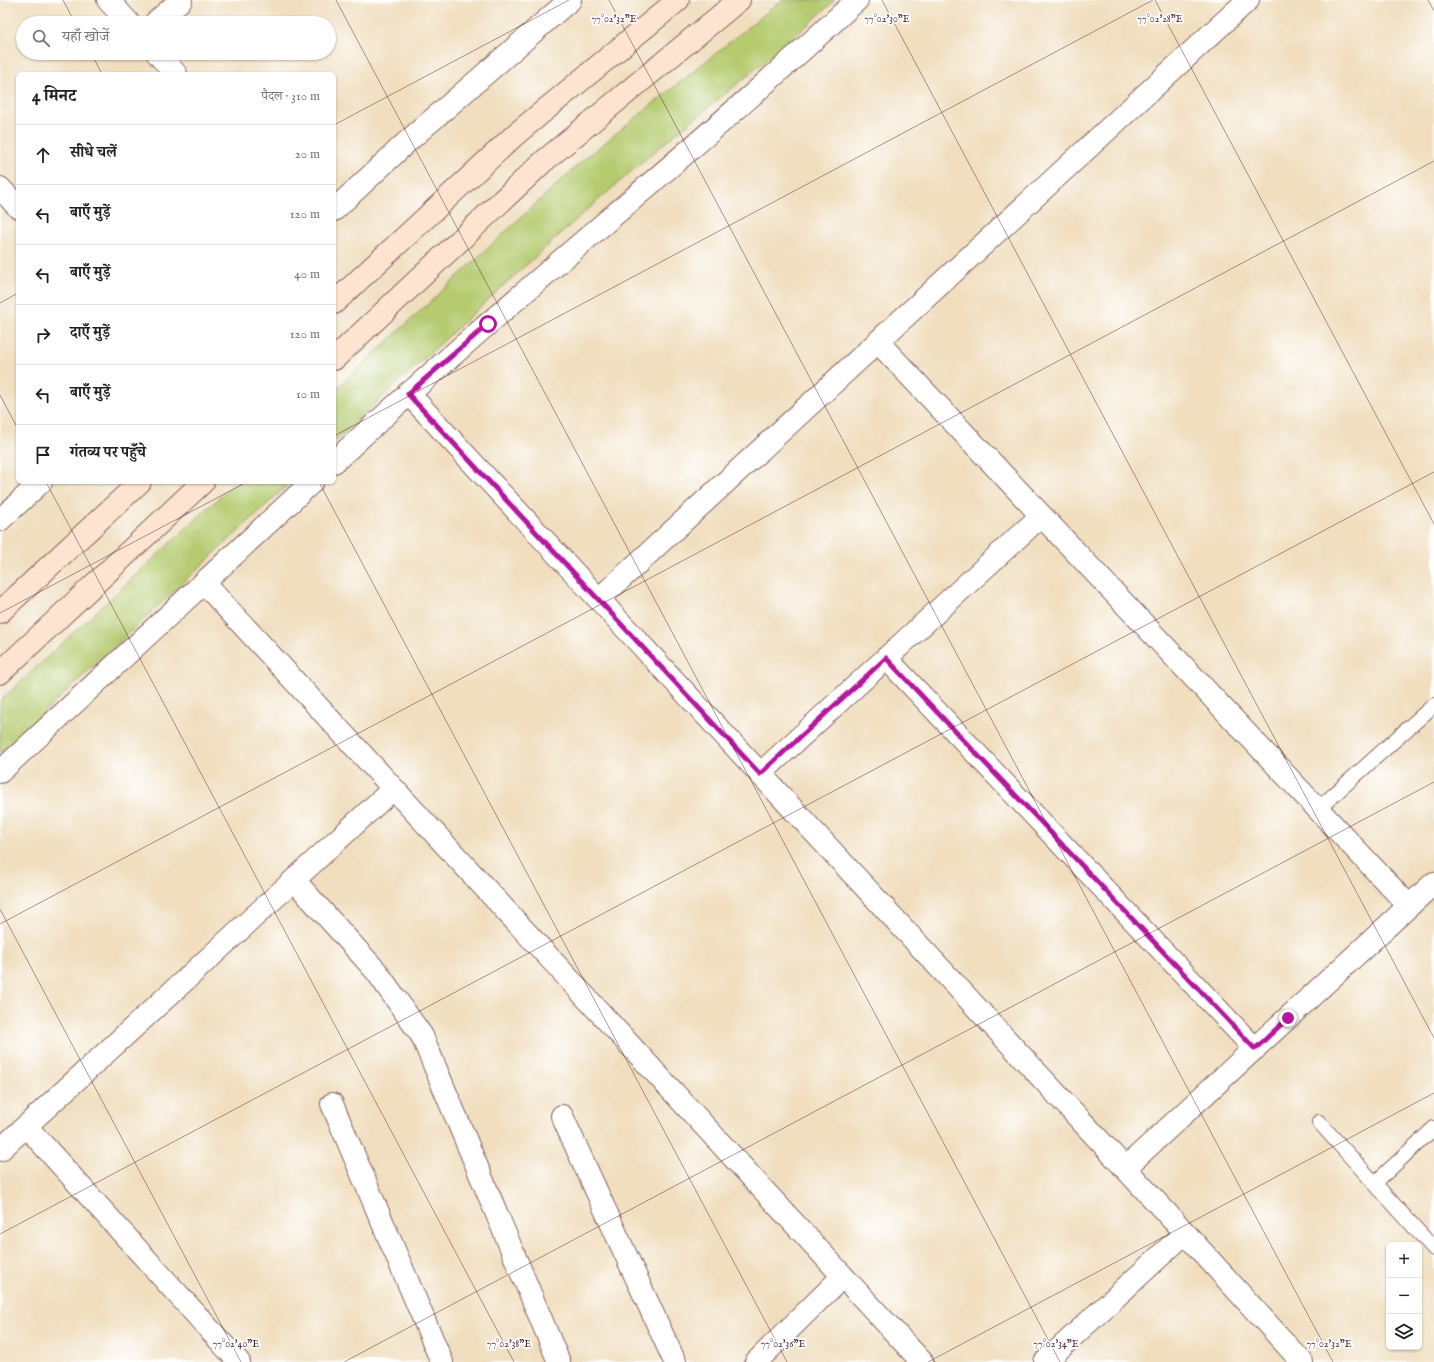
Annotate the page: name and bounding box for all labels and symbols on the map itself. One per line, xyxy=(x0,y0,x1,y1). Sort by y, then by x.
text: 77°02'32"E xyxy=(591,13,637,26)
text: 77°02'30"E xyxy=(864,13,910,26)
text: 77°02'28"E xyxy=(1137,13,1183,26)
route start xyxy=(479,315,497,333)
route end xyxy=(1279,1009,1297,1027)
text: 77°02'40"E xyxy=(213,1338,259,1351)
text: 77°02'38"E xyxy=(487,1338,531,1351)
text: 77°02'36"E xyxy=(761,1338,805,1351)
text: 77°02'34"E xyxy=(1033,1338,1079,1351)
text: 77°02'32"E xyxy=(1306,1338,1352,1351)

